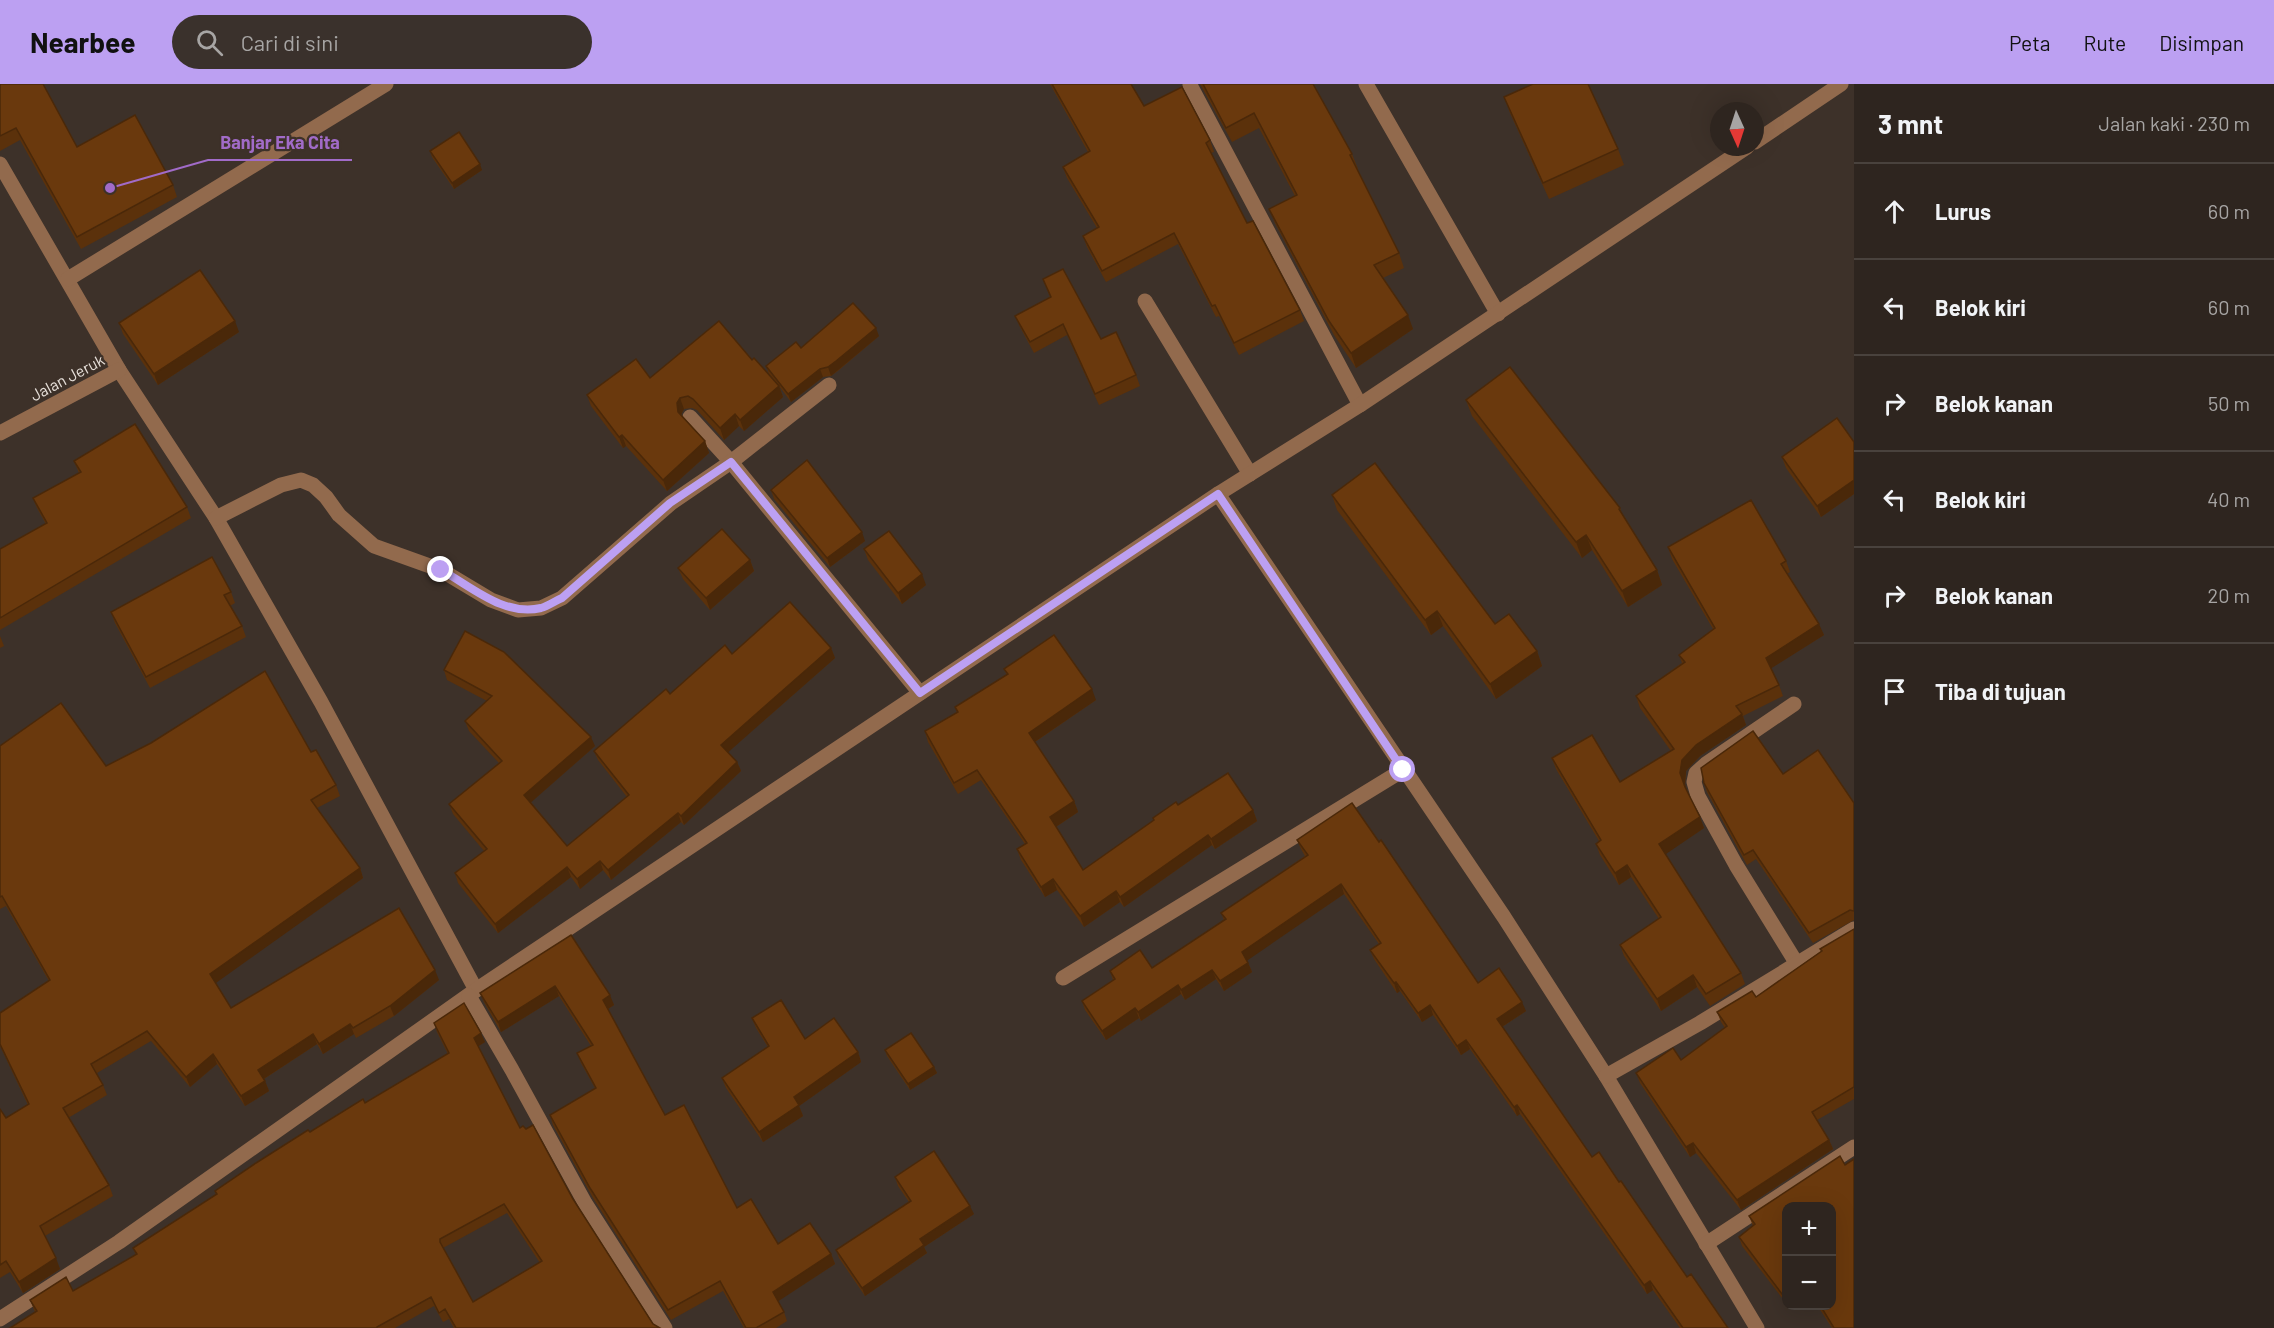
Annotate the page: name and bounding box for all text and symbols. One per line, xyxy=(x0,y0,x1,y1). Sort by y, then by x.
search box xyxy=(172,15,592,69)
text: Nearbee xyxy=(30,25,136,59)
icon: search xyxy=(193,26,226,59)
text: Cari di sini xyxy=(241,29,339,55)
text: Peta xyxy=(2009,30,2051,55)
text: Rute xyxy=(2084,30,2126,55)
text: Disimpan xyxy=(2159,30,2244,55)
north arrow xyxy=(1710,102,1764,156)
text: 3 mnt xyxy=(1878,108,1943,139)
text: Jalan kaki · 230 m xyxy=(2099,111,2250,135)
callout: Banjar Eka Cita xyxy=(208,124,352,160)
text: Banjar Eka Cita xyxy=(220,131,340,153)
icon: ahead xyxy=(1878,195,1911,228)
text: Lurus xyxy=(1935,198,1991,224)
text: 60 m xyxy=(2208,199,2250,223)
icon: left xyxy=(1878,291,1911,324)
text: Belok kiri xyxy=(1935,294,2026,320)
text: 60 m xyxy=(2208,295,2250,319)
street label: Jalan Jeruk xyxy=(27,350,107,404)
icon: right xyxy=(1878,387,1911,420)
text: Belok kanan xyxy=(1935,390,2053,416)
text: 50 m xyxy=(2208,391,2250,415)
icon: left xyxy=(1878,483,1911,516)
text: Belok kiri xyxy=(1935,486,2026,512)
text: 40 m xyxy=(2207,487,2250,511)
route end xyxy=(427,556,453,582)
icon: right xyxy=(1878,579,1911,612)
text: Belok kanan xyxy=(1935,582,2053,608)
text: 20 m xyxy=(2207,583,2250,607)
icon: arrive xyxy=(1878,675,1911,708)
text: Tiba di tujuan xyxy=(1935,678,2066,704)
route start xyxy=(1389,756,1415,782)
map controls xyxy=(1782,1202,1836,1310)
button: + xyxy=(1782,1202,1836,1256)
button: − xyxy=(1782,1256,1836,1310)

